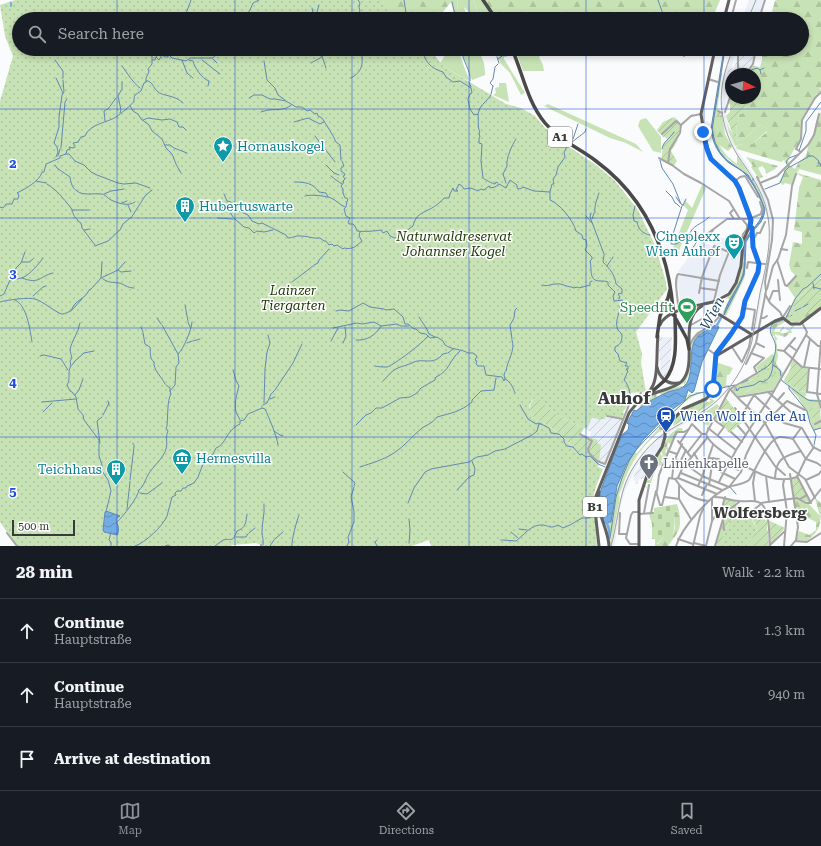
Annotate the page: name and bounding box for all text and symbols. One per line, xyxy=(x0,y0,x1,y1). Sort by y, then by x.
search box xyxy=(12,12,809,56)
icon: search xyxy=(26,23,48,45)
text: Search here xyxy=(58,25,144,43)
north arrow xyxy=(725,68,761,104)
route end xyxy=(694,123,712,141)
road number: A1 xyxy=(548,127,572,147)
place icon: Hornauskogel xyxy=(212,135,234,163)
place label: Hornauskogel xyxy=(237,139,325,154)
text: 2 xyxy=(9,156,17,171)
building icon: Hubertuswarte xyxy=(174,195,196,223)
place label: Hubertuswarte xyxy=(199,199,293,214)
park label: Naturwaldreservat Johannser Kogel xyxy=(395,229,512,259)
place label: Cineplexx Wien Auhof xyxy=(646,229,721,259)
theatre icon: Cineplexx Wien Auhof xyxy=(723,232,745,260)
text: 3 xyxy=(9,266,17,281)
park label: Lainzer Tiergarten xyxy=(261,283,325,313)
water label: Wien xyxy=(697,294,727,332)
sports icon: Speedfit xyxy=(676,296,698,324)
place label: Speedfit xyxy=(620,300,673,315)
text: 4 xyxy=(9,375,17,390)
route start xyxy=(704,380,722,398)
district label: Auhof xyxy=(598,388,651,408)
station icon: Wien Wolf in der Au xyxy=(655,405,677,433)
place label: Wien Wolf in der Au xyxy=(680,409,806,424)
museum icon: Hermesvilla xyxy=(171,447,193,475)
place label: Hermesvilla xyxy=(196,451,271,466)
church icon: Linienkapelle xyxy=(638,452,660,480)
place label: Linienkapelle xyxy=(663,456,749,471)
building icon: Teichhaus xyxy=(105,458,127,486)
place label: Teichhaus xyxy=(38,462,102,477)
text: 5 xyxy=(9,484,17,499)
road number: B1 xyxy=(583,497,607,517)
district label: Wolfersberg xyxy=(713,504,808,522)
scale bar xyxy=(12,518,75,537)
text: 500 m xyxy=(18,520,49,533)
text: 28 min xyxy=(16,562,73,582)
text: Walk · 2.2 km xyxy=(722,565,805,580)
text: Continue xyxy=(54,614,124,632)
icon: ahead xyxy=(16,620,38,642)
text: 1.3 km xyxy=(764,623,805,638)
text: Hauptstraße xyxy=(54,632,132,647)
text: Continue xyxy=(54,678,124,696)
icon: ahead xyxy=(16,684,38,706)
text: 940 m xyxy=(768,687,805,702)
text: Hauptstraße xyxy=(54,696,132,711)
icon: arrive xyxy=(16,748,38,770)
text: Arrive at destination xyxy=(54,750,210,768)
tab: Map xyxy=(118,800,142,837)
tab: Directions xyxy=(379,800,434,837)
tab: Saved xyxy=(671,800,703,837)

